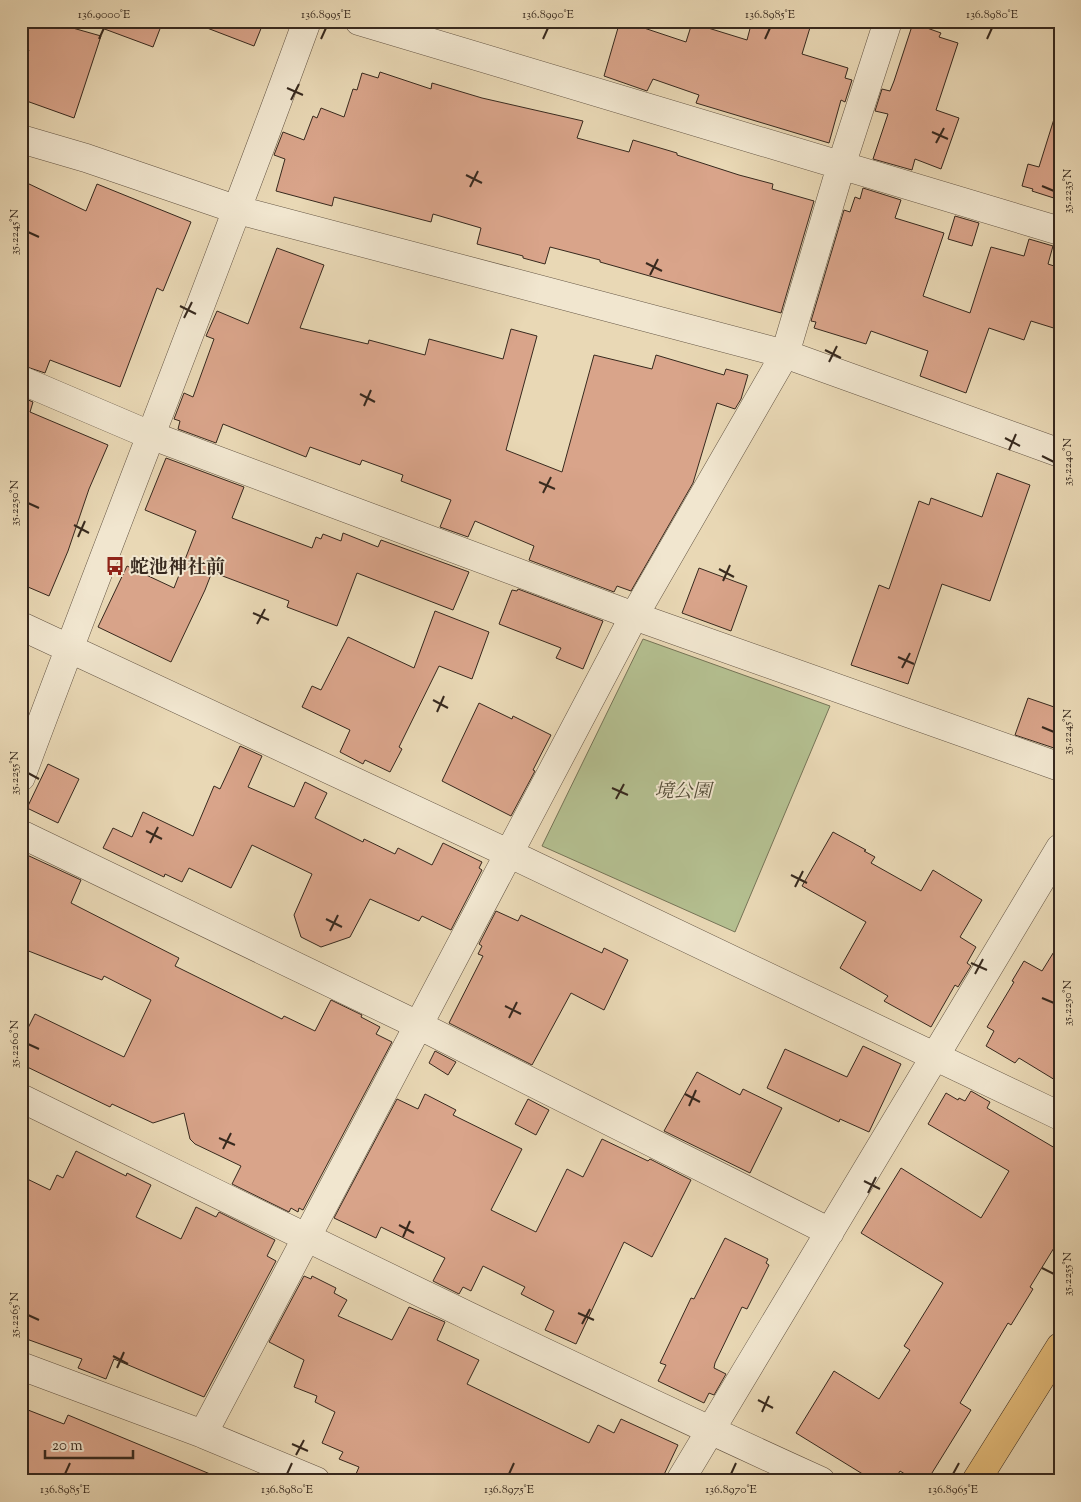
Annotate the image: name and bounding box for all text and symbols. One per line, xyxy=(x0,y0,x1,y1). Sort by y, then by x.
text: 136.9000°E xyxy=(78,6,131,24)
text: 136.8995°E xyxy=(301,6,352,24)
text: 136.8990°E xyxy=(522,6,575,24)
text: 136.8985°E xyxy=(745,6,796,24)
text: 136.8980°E xyxy=(966,6,1019,24)
text: 35.2235°N xyxy=(1059,168,1077,213)
text: 35.2245°N xyxy=(6,209,24,255)
text: 35.2240°N xyxy=(1059,438,1077,486)
text: 35.2250°N xyxy=(6,480,24,526)
bus stop icon: 蛇池神社前 xyxy=(104,555,126,577)
place label: 蛇池神社前 xyxy=(130,555,225,582)
text: 35.2245°N xyxy=(1059,709,1077,755)
text: 35.2255°N xyxy=(6,750,24,795)
park label: 境公園 xyxy=(654,779,714,806)
text: 35.2250°N xyxy=(1059,980,1077,1026)
text: 35.2260°N xyxy=(6,1020,24,1068)
text: 35.2255°N xyxy=(1059,1251,1077,1296)
text: 35.2265°N xyxy=(6,1292,24,1338)
scale bar xyxy=(45,1427,132,1459)
text: 20 m xyxy=(52,1436,83,1457)
text: 136.8985°E xyxy=(40,1481,91,1499)
text: 136.8980°E xyxy=(261,1481,314,1499)
text: 136.8975°E xyxy=(484,1481,535,1499)
text: 136.8970°E xyxy=(705,1481,758,1499)
text: 136.8965°E xyxy=(928,1481,979,1499)

